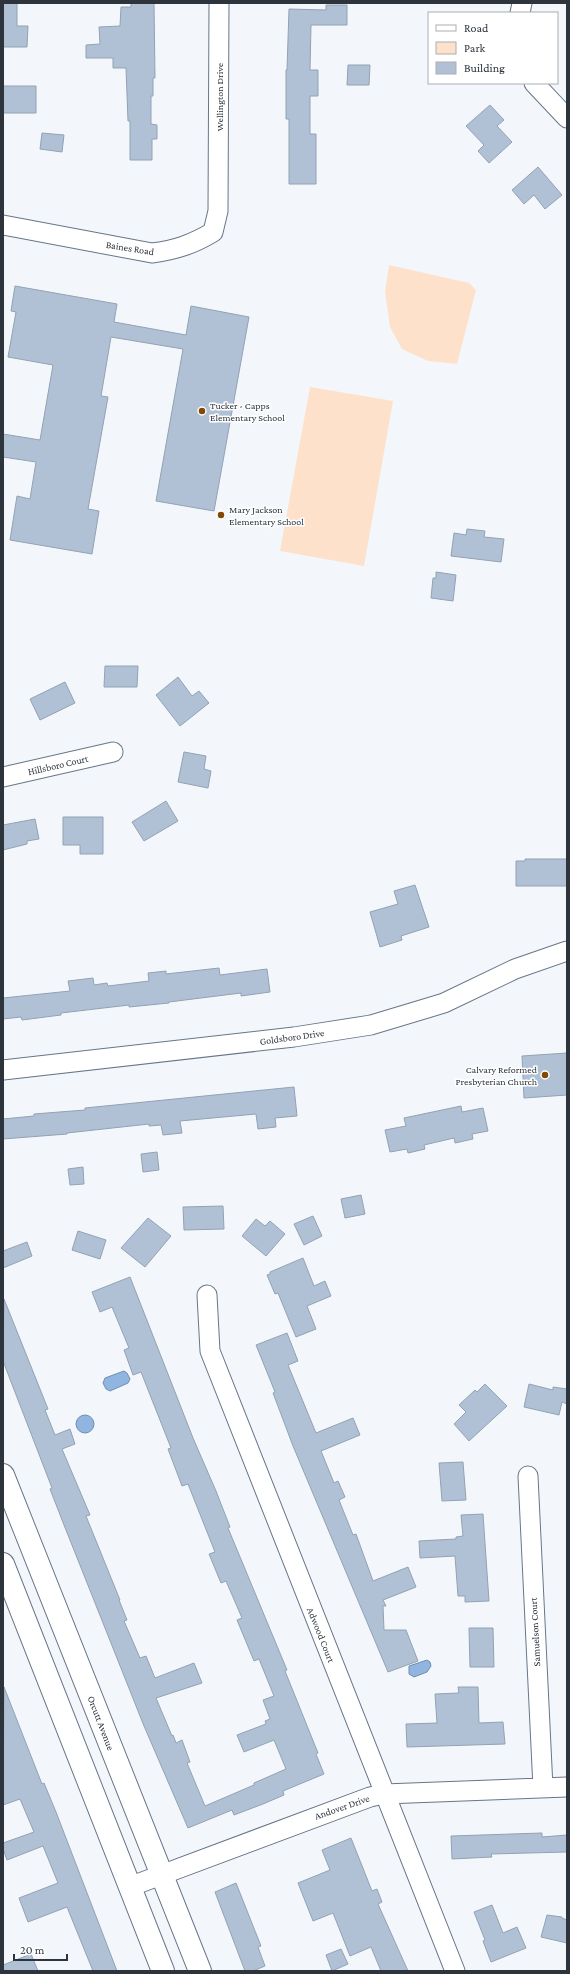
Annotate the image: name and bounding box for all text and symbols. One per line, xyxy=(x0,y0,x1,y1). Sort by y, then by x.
legend xyxy=(428,12,558,84)
text: Road xyxy=(464,21,489,35)
text: Park xyxy=(464,41,486,55)
text: Building xyxy=(464,61,505,75)
street label: Wellington Drive xyxy=(214,62,225,131)
street label: Baines Road xyxy=(105,239,156,257)
place label: Tucker - Capps Elementary School xyxy=(210,400,285,423)
marker: Tucker - Capps Elementary School xyxy=(197,406,207,416)
place label: Mary Jackson Elementary School xyxy=(229,504,304,527)
marker: Mary Jackson Elementary School xyxy=(216,510,226,520)
street label: Hillsboro Court xyxy=(27,753,90,777)
street label: Goldsboro Drive xyxy=(259,1027,326,1047)
place label: Calvary Reformed Presbyterian Church xyxy=(456,1064,538,1087)
marker: Calvary Reformed Presbyterian Church xyxy=(540,1070,550,1080)
street label: Samuelson Court xyxy=(528,1597,542,1667)
street label: Adwood Court xyxy=(305,1606,337,1665)
street label: Orcutt Avenue xyxy=(86,1694,117,1752)
street label: Andover Drive xyxy=(313,1792,371,1822)
scale bar xyxy=(14,1936,67,1962)
text: 20 m xyxy=(20,1943,45,1957)

